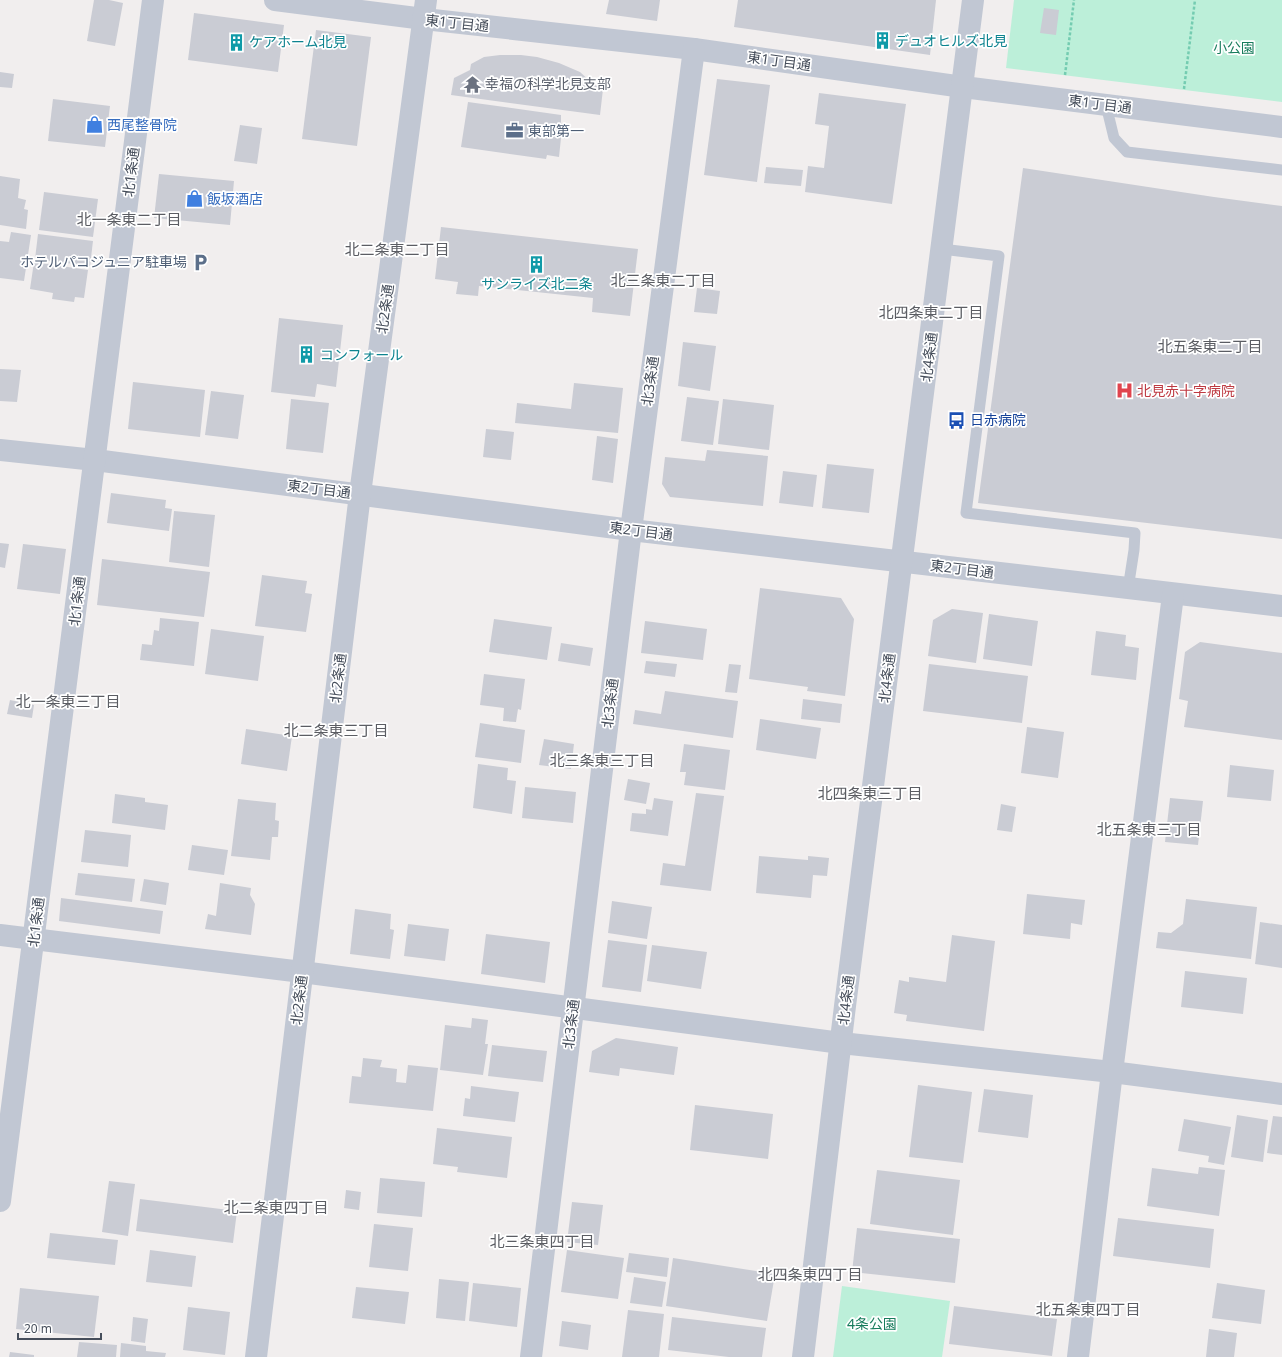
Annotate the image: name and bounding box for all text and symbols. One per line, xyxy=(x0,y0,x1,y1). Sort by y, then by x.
street label: 東1丁目通 xyxy=(424,10,490,35)
building icon: デュオヒルズ北見 xyxy=(872,31,892,51)
place label: デュオヒルズ北見 xyxy=(895,31,1007,50)
building icon: ケアホーム北見 xyxy=(226,32,246,52)
place label: ケアホーム北見 xyxy=(249,32,347,51)
park label: 小公園 xyxy=(1213,38,1255,57)
street label: 東1丁目通 xyxy=(746,47,812,74)
temple icon: 幸福の科学北見支部 xyxy=(462,74,482,94)
place label: 幸福の科学北見支部 xyxy=(485,74,611,93)
street label: 東1丁目通 xyxy=(1067,90,1133,117)
shop icon: 西尾整骨院 xyxy=(84,115,104,135)
place label: 西尾整骨院 xyxy=(107,115,177,134)
office icon: 東部第一 xyxy=(505,121,525,141)
place label: 東部第一 xyxy=(528,121,584,140)
street label: 北1条通 xyxy=(118,146,143,198)
shop icon: 飯坂酒店 xyxy=(184,189,204,209)
place label: 飯坂酒店 xyxy=(207,189,263,208)
district label: 北一条東二丁目 xyxy=(76,209,182,229)
district label: 北二条東二丁目 xyxy=(344,239,450,259)
place label: ホテルパコジュニア駐車場 xyxy=(20,252,187,271)
parking icon: ホテルパコジュニア駐車場 xyxy=(190,252,210,272)
building icon: サンライズ北二条 xyxy=(527,254,547,274)
district label: 北三条東二丁目 xyxy=(610,270,716,290)
place label: サンライズ北二条 xyxy=(481,274,593,293)
street label: 北2条通 xyxy=(372,283,397,335)
district label: 北四条東二丁目 xyxy=(878,302,984,322)
street label: 北4条通 xyxy=(916,331,941,383)
district label: 北五条東二丁目 xyxy=(1157,336,1263,356)
building icon: コンフォール xyxy=(297,345,317,365)
place label: コンフォール xyxy=(320,345,404,364)
street label: 北3条通 xyxy=(637,355,662,407)
hospital icon: 北見赤十字病院 xyxy=(1114,381,1134,401)
place label: 北見赤十字病院 xyxy=(1137,381,1235,400)
bus stop icon: 日赤病院 xyxy=(947,410,967,430)
place label: 日赤病院 xyxy=(970,410,1026,429)
street label: 東2丁目通 xyxy=(286,475,352,502)
street label: 東2丁目通 xyxy=(608,517,674,544)
street label: 東2丁目通 xyxy=(929,555,995,582)
street label: 北1条通 xyxy=(64,575,89,627)
street label: 北2条通 xyxy=(325,652,350,704)
street label: 北4条通 xyxy=(874,652,899,704)
street label: 北3条通 xyxy=(597,677,622,729)
district label: 北一条東三丁目 xyxy=(15,691,121,711)
district label: 北二条東三丁目 xyxy=(283,720,389,740)
district label: 北三条東三丁目 xyxy=(549,750,655,770)
district label: 北四条東三丁目 xyxy=(817,783,923,803)
district label: 北五条東三丁目 xyxy=(1096,819,1202,839)
street label: 北1条通 xyxy=(23,896,48,948)
street label: 北2条通 xyxy=(286,974,311,1026)
street label: 北4条通 xyxy=(833,974,858,1026)
street label: 北3条通 xyxy=(558,998,583,1050)
district label: 北二条東四丁目 xyxy=(223,1197,329,1217)
district label: 北三条東四丁目 xyxy=(489,1231,595,1251)
district label: 北四条東四丁目 xyxy=(757,1264,863,1284)
district label: 北五条東四丁目 xyxy=(1035,1299,1141,1319)
park label: 4条公園 xyxy=(847,1314,897,1333)
scale bar xyxy=(18,1315,101,1341)
text: 20 m xyxy=(24,1320,52,1337)

